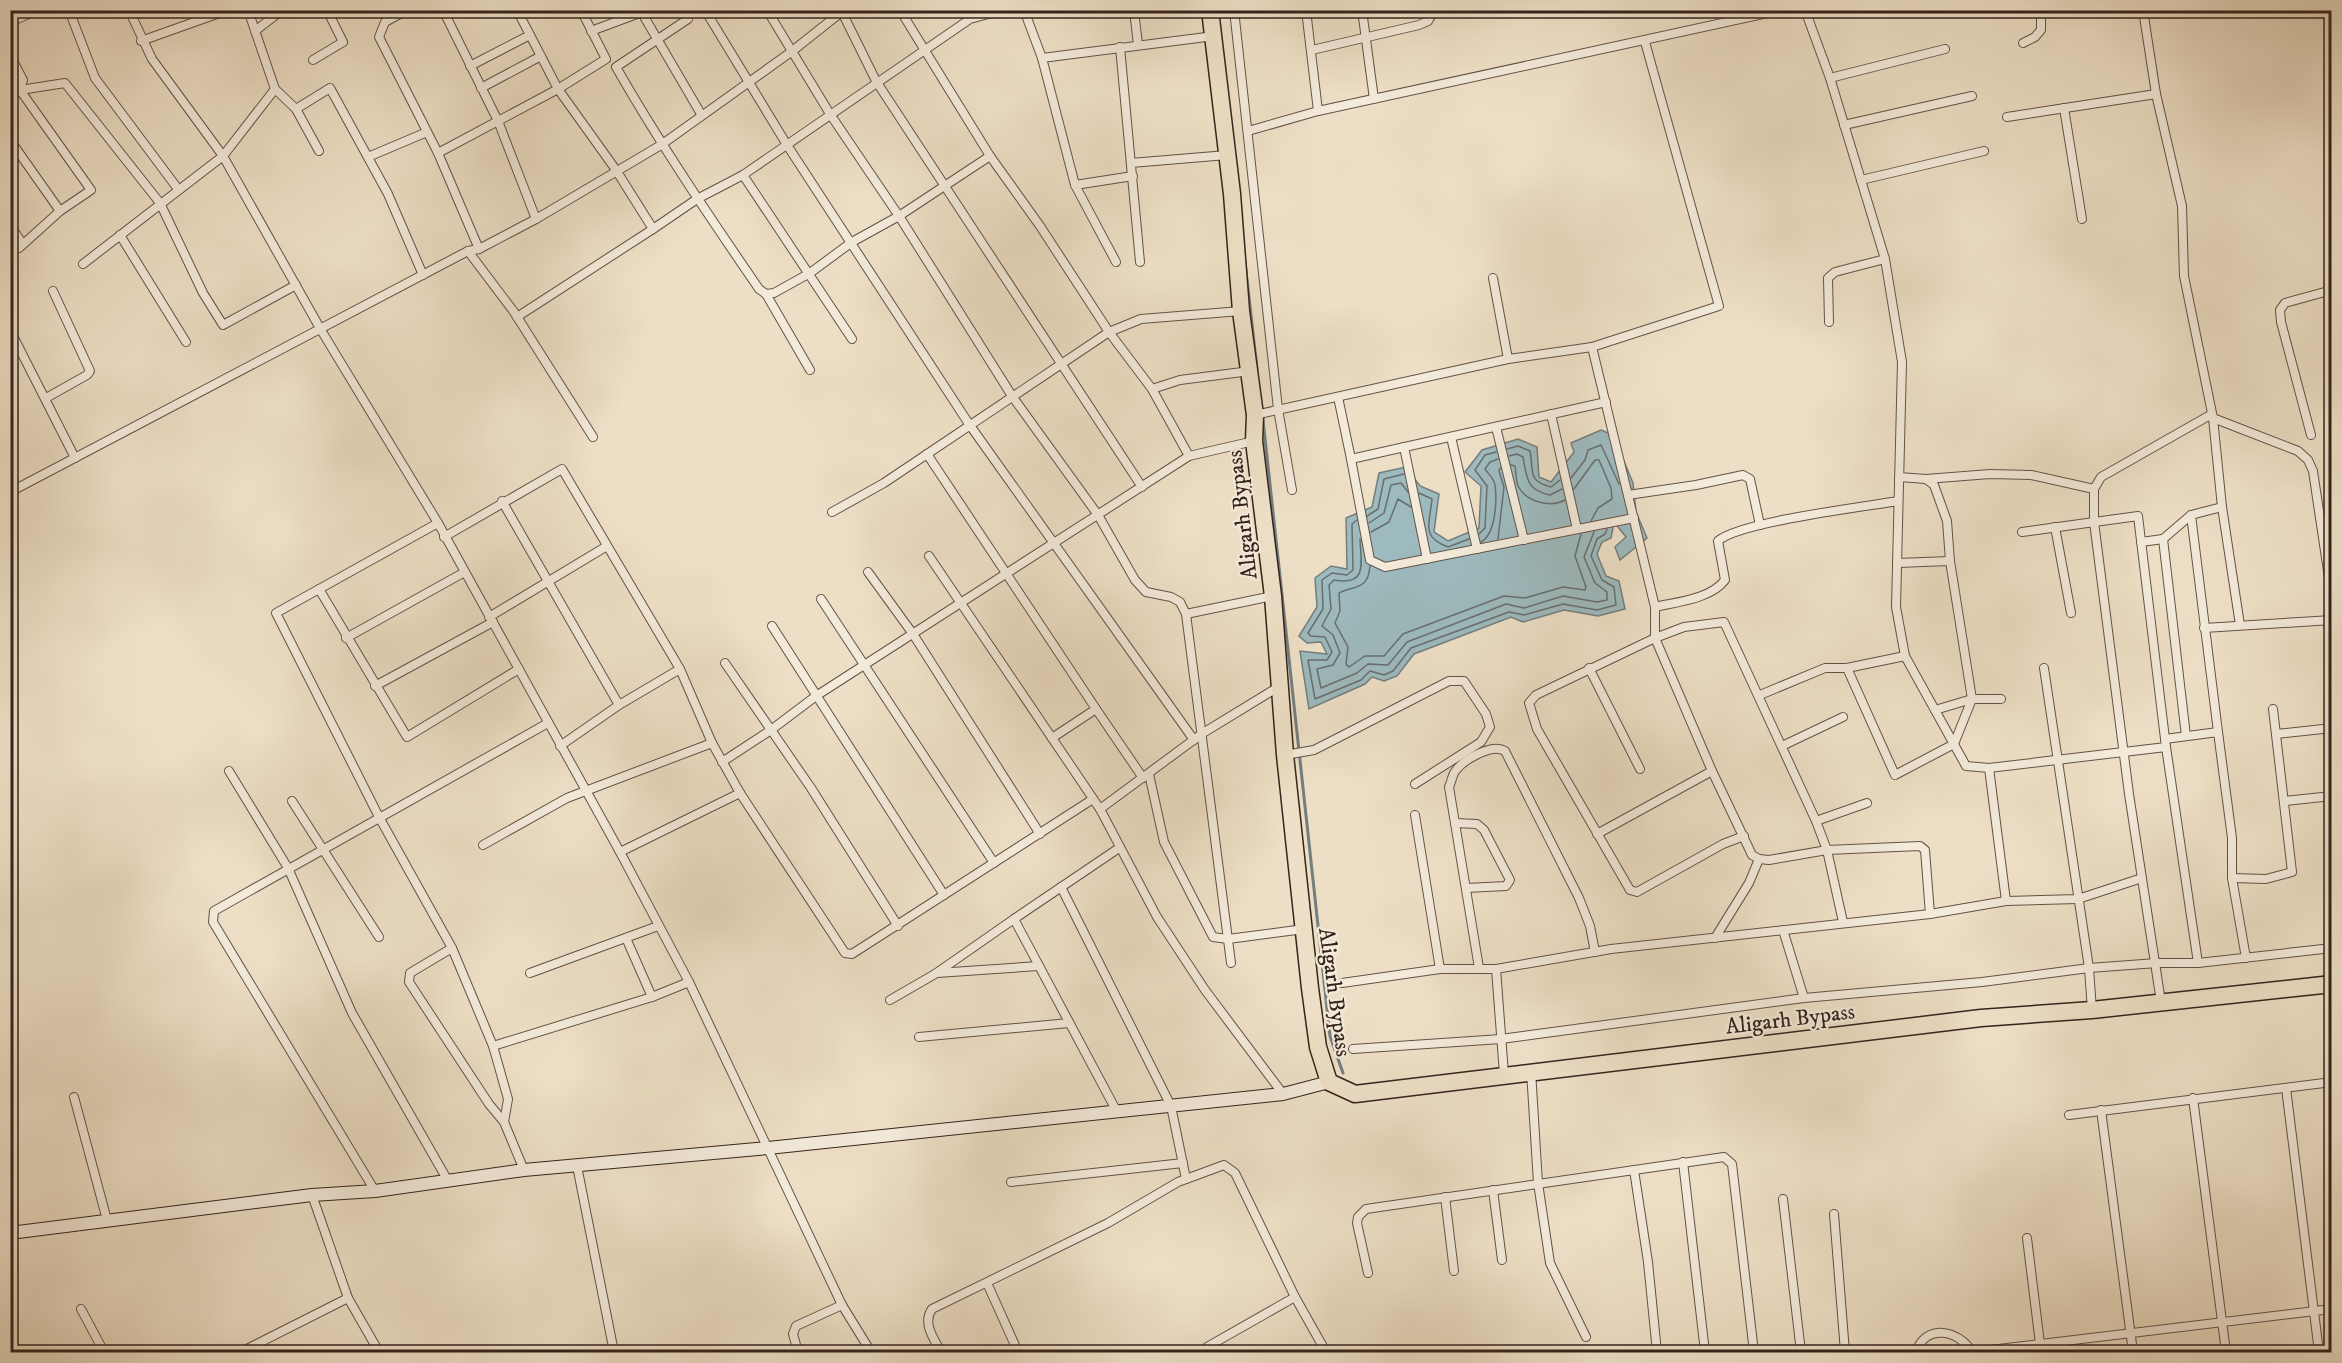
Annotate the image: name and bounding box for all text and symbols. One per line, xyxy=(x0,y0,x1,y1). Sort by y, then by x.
street label: Aligarh Bypass xyxy=(1221,449,1264,581)
street label: Aligarh Bypass xyxy=(1312,926,1357,1059)
street label: Aligarh Bypass xyxy=(1724,998,1856,1041)

